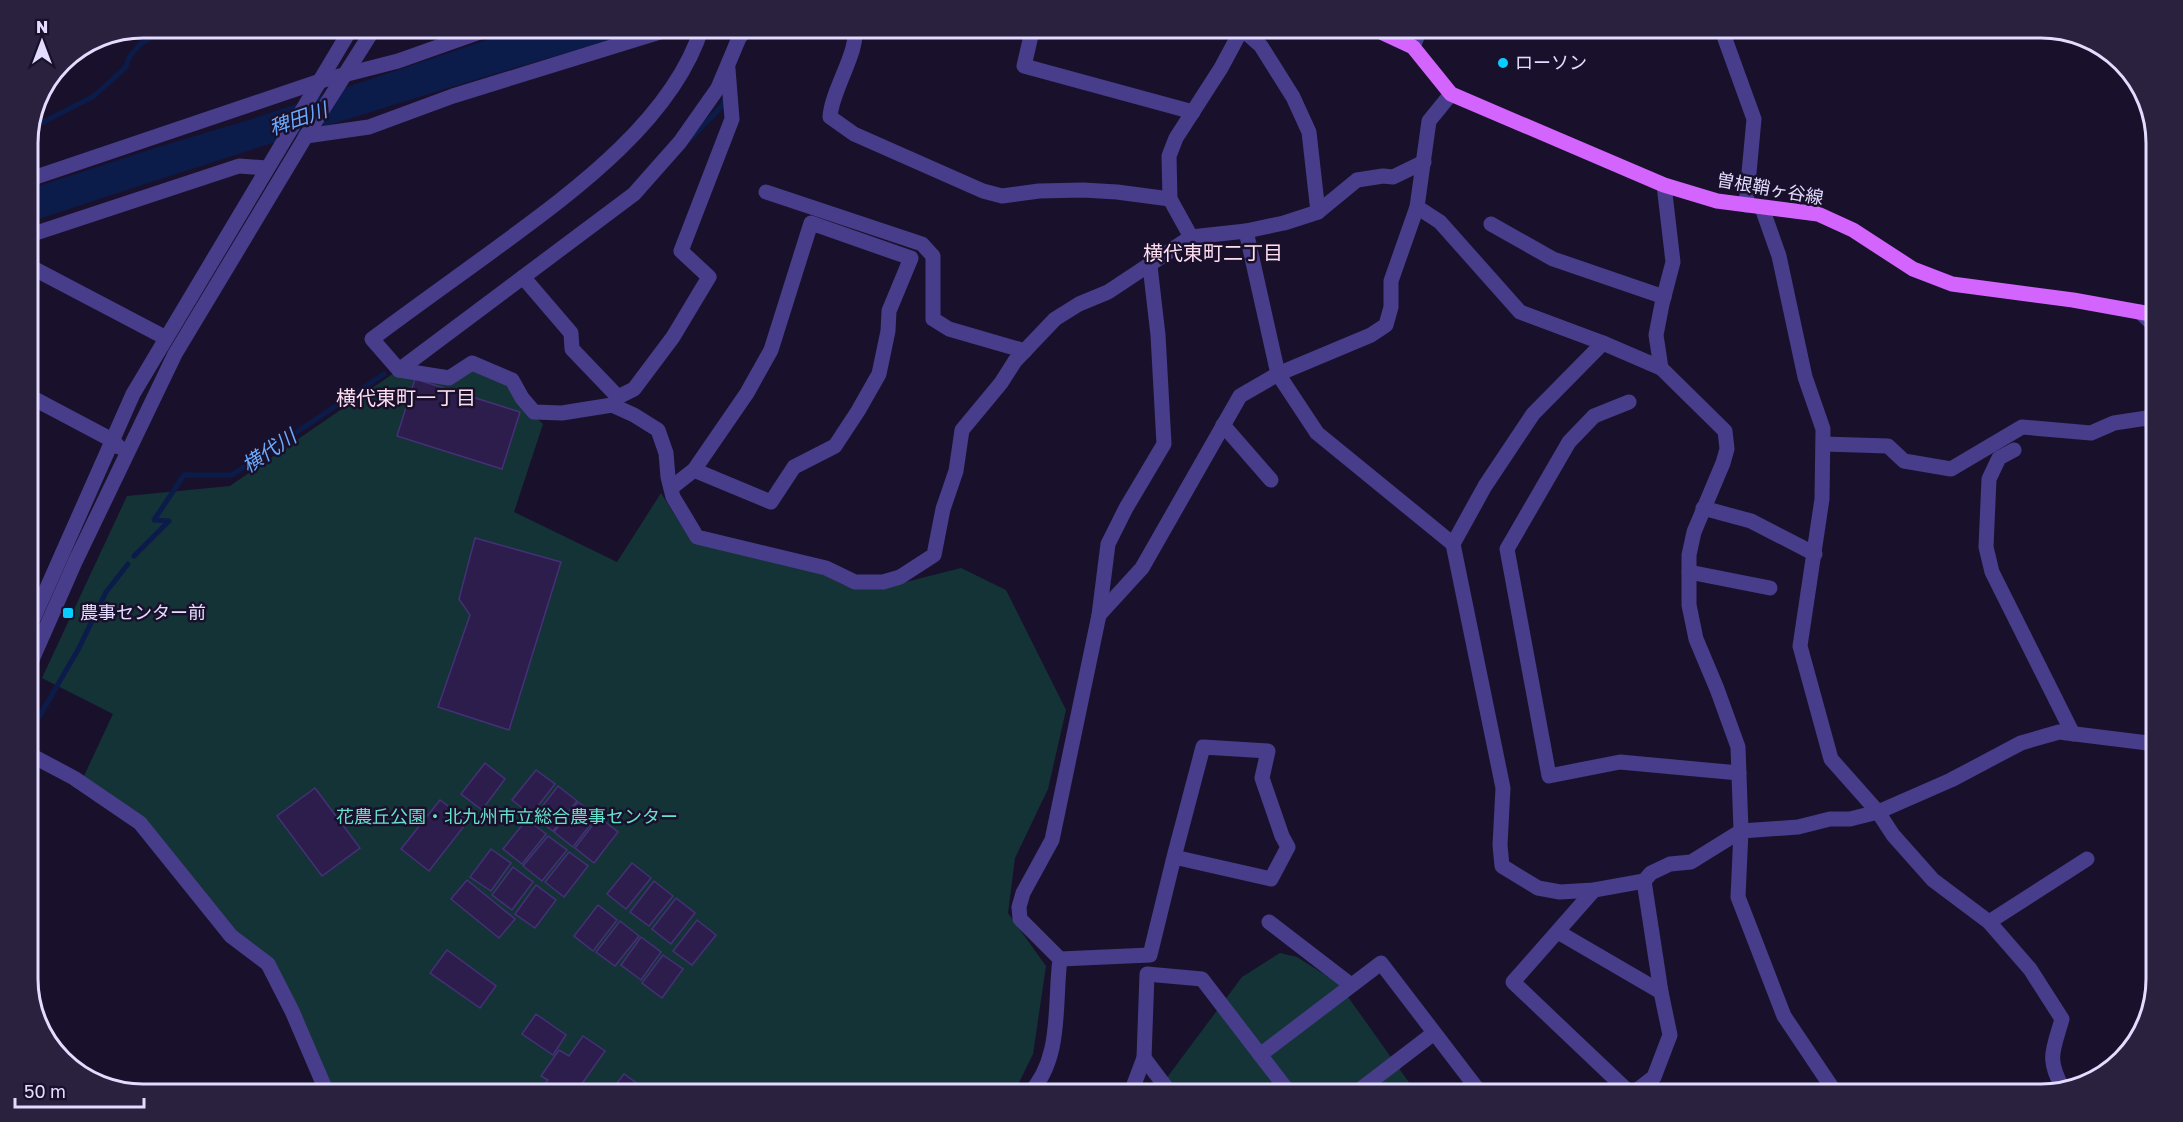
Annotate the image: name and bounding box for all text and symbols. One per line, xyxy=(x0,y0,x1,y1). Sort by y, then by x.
north arrow xyxy=(12,12,72,72)
text: N xyxy=(36,17,48,37)
place label: ローソン xyxy=(1515,51,1587,73)
marker: ローソン xyxy=(1496,56,1510,70)
water label: 稗田川 xyxy=(265,96,332,139)
street label: 曽根鞘ヶ谷線 xyxy=(1715,168,1825,208)
district label: 横代東町二丁目 xyxy=(1143,240,1283,264)
district label: 横代東町一丁目 xyxy=(336,385,476,409)
water label: 横代川 xyxy=(237,422,302,477)
place label: 農事センター前 xyxy=(80,601,206,623)
marker: 農事センター前 xyxy=(61,606,75,620)
park label: 花農丘公園・北九州市立総合農事センター xyxy=(336,805,678,827)
scale bar xyxy=(15,1071,144,1109)
text: 50 m xyxy=(24,1080,66,1102)

